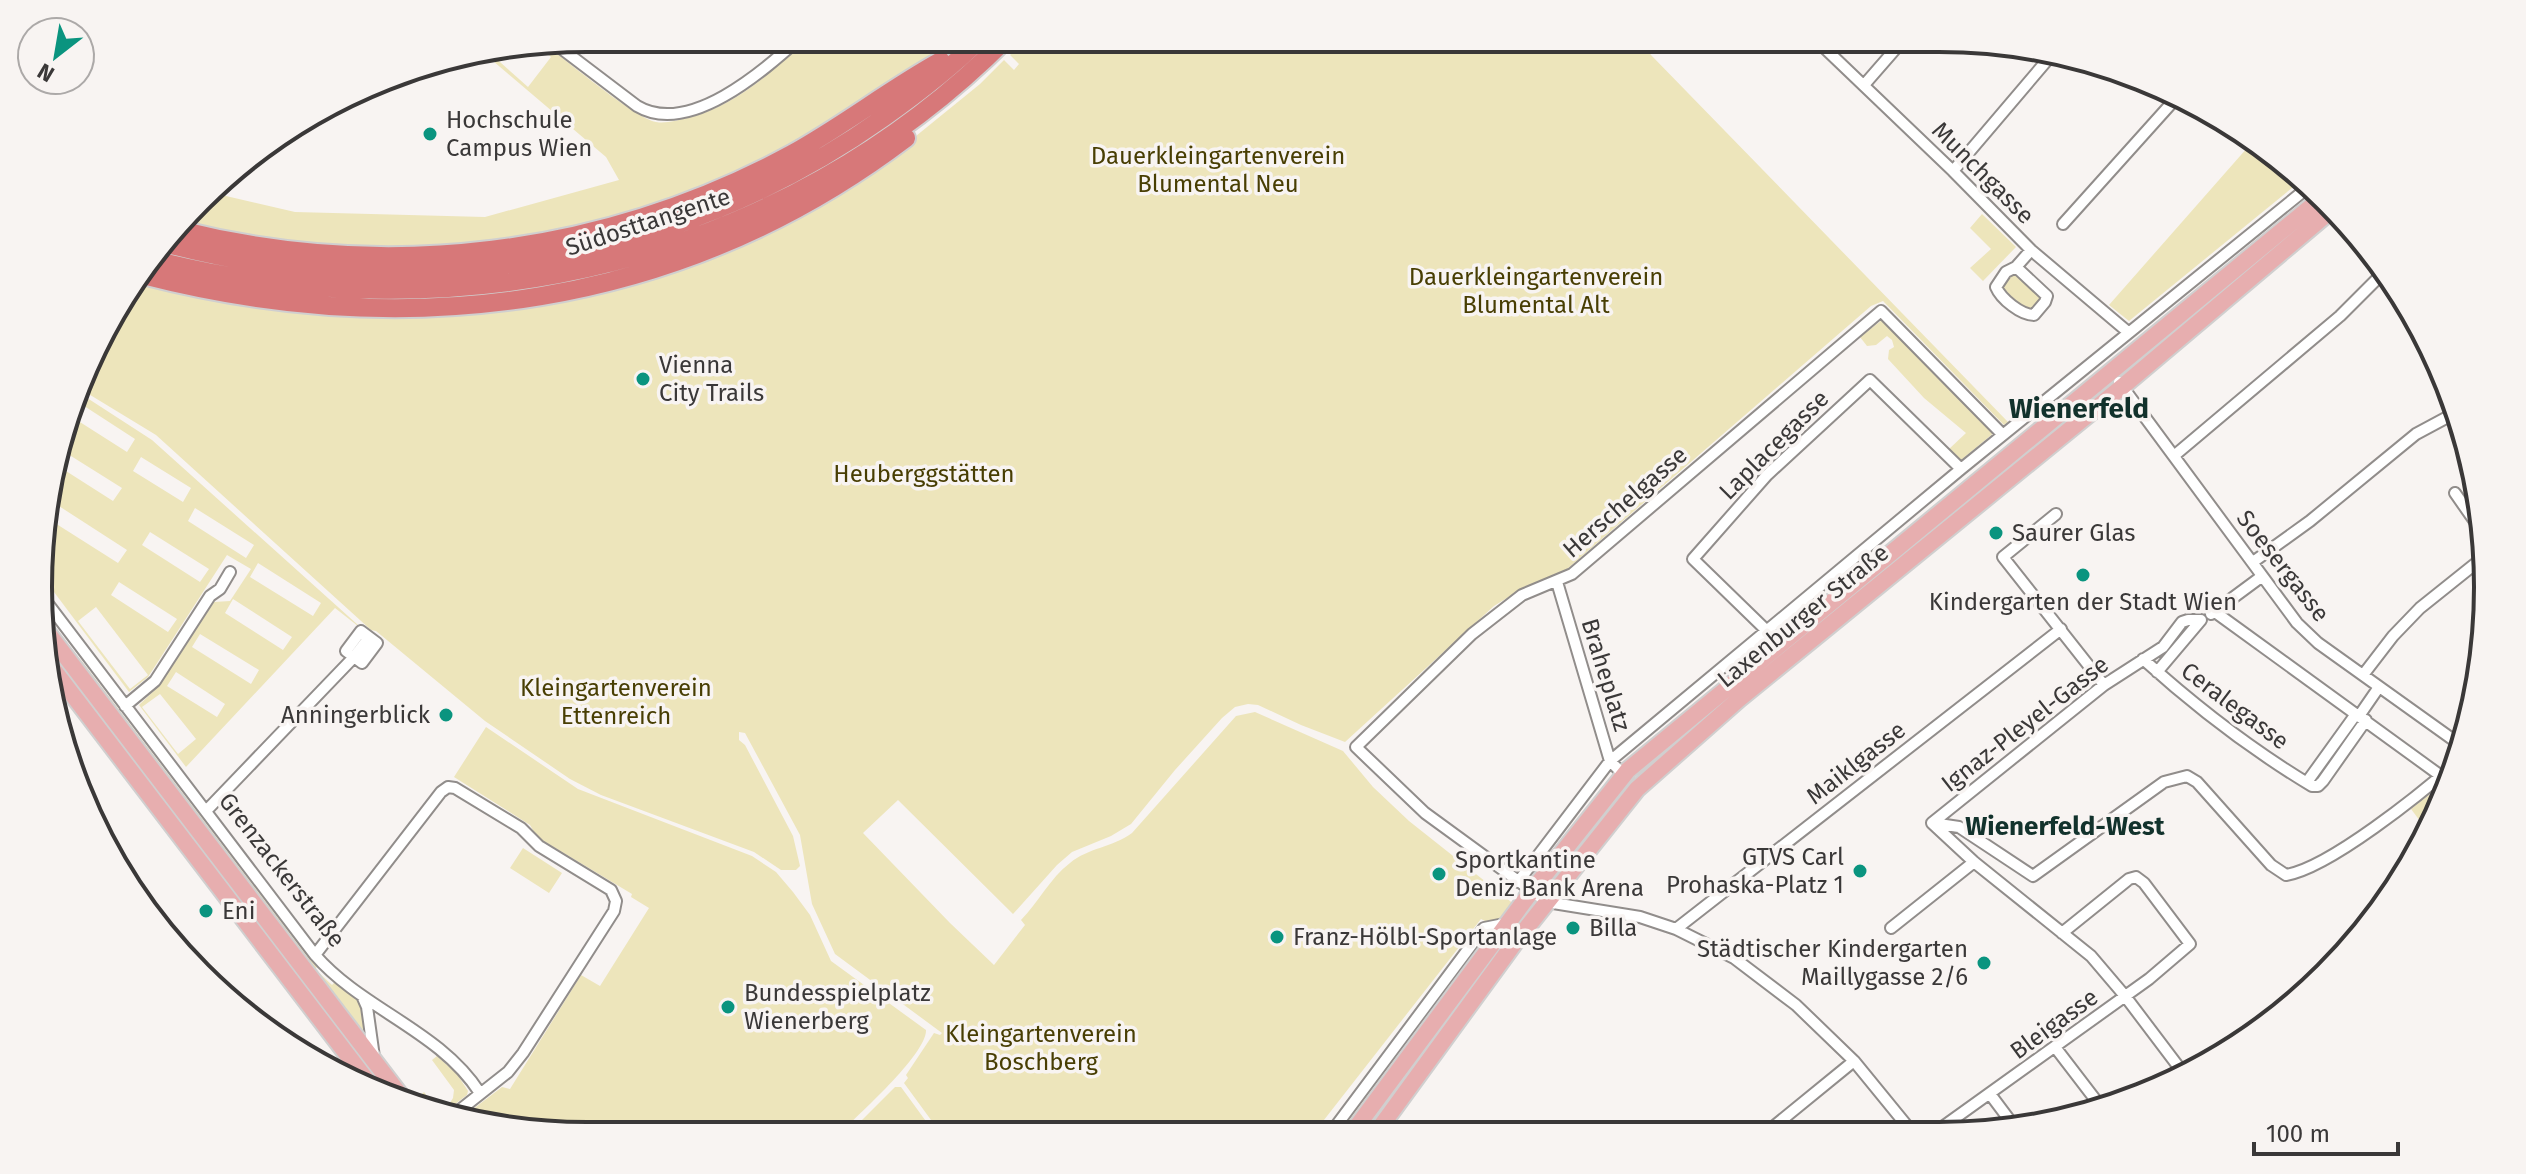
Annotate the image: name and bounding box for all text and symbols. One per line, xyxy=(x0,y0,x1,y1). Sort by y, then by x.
north arrow xyxy=(16,16,96,96)
text: N xyxy=(33,57,59,88)
place label: Hochschule Campus Wien xyxy=(446,106,592,162)
street label: Munchgasse xyxy=(1926,116,2040,230)
marker: Hochschule Campus Wien xyxy=(421,125,439,143)
park label: Dauerkleingartenverein Blumental Neu xyxy=(1091,142,1345,198)
street label: Südosttangente xyxy=(562,182,734,262)
park label: Dauerkleingartenverein Blumental Alt xyxy=(1409,263,1663,319)
place label: Vienna City Trails xyxy=(659,351,764,407)
marker: Vienna City Trails xyxy=(634,370,652,388)
street label: Laplacegasse xyxy=(1713,384,1835,506)
district label: Wienerfeld xyxy=(2009,392,2149,425)
street label: Herschelgasse xyxy=(1557,441,1693,563)
park label: Heuberggstätten xyxy=(833,460,1015,488)
street label: Soesergasse xyxy=(2231,505,2335,627)
place label: Saurer Glas xyxy=(2012,519,2135,547)
marker: Saurer Glas xyxy=(1987,524,2005,542)
street label: Laxenburger Straße xyxy=(1712,538,1894,694)
marker: Kindergarten der Stadt Wien xyxy=(2074,566,2092,584)
place label: Kindergarten der Stadt Wien xyxy=(1929,588,2237,616)
street label: Braheplatz xyxy=(1576,615,1636,735)
street label: Ignaz-Pleyel-Gasse xyxy=(1936,650,2114,798)
street label: Ceralegasse xyxy=(2176,656,2294,756)
park label: Kleingartenverein Ettenreich xyxy=(520,674,712,730)
place label: Anningerblick xyxy=(281,701,431,729)
marker: Anningerblick xyxy=(437,706,455,724)
street label: Maiklgasse xyxy=(1801,716,1911,810)
street label: Grenzackerstraße xyxy=(213,787,351,953)
district label: Wienerfeld-West xyxy=(1965,811,2166,842)
place label: GTVS Carl Prohaska-Platz 1 xyxy=(1666,843,1844,899)
place label: Sportkantine Deniz Bank Arena xyxy=(1455,846,1644,902)
marker: GTVS Carl Prohaska-Platz 1 xyxy=(1851,862,1869,880)
marker: Sportkantine Deniz Bank Arena xyxy=(1430,865,1448,883)
place label: Eni xyxy=(222,897,255,925)
marker: Eni xyxy=(197,902,215,920)
place label: Billa xyxy=(1589,914,1637,942)
marker: Billa xyxy=(1564,919,1582,937)
place label: Franz-Hölbl-Sportanlage xyxy=(1293,923,1557,951)
marker: Franz-Hölbl-Sportanlage xyxy=(1268,928,1286,946)
place label: Städtischer Kindergarten Maillygasse 2/6 xyxy=(1697,935,1968,991)
marker: Städtischer Kindergarten Maillygasse 2/6 xyxy=(1975,954,1993,972)
place label: Bundesspielplatz Wienerberg xyxy=(744,979,931,1035)
street label: Bleigasse xyxy=(2005,983,2103,1065)
marker: Bundesspielplatz Wienerberg xyxy=(719,998,737,1016)
park label: Kleingartenverein Boschberg xyxy=(945,1020,1137,1076)
scale bar xyxy=(2254,1106,2398,1156)
text: 100 m xyxy=(2266,1120,2330,1148)

